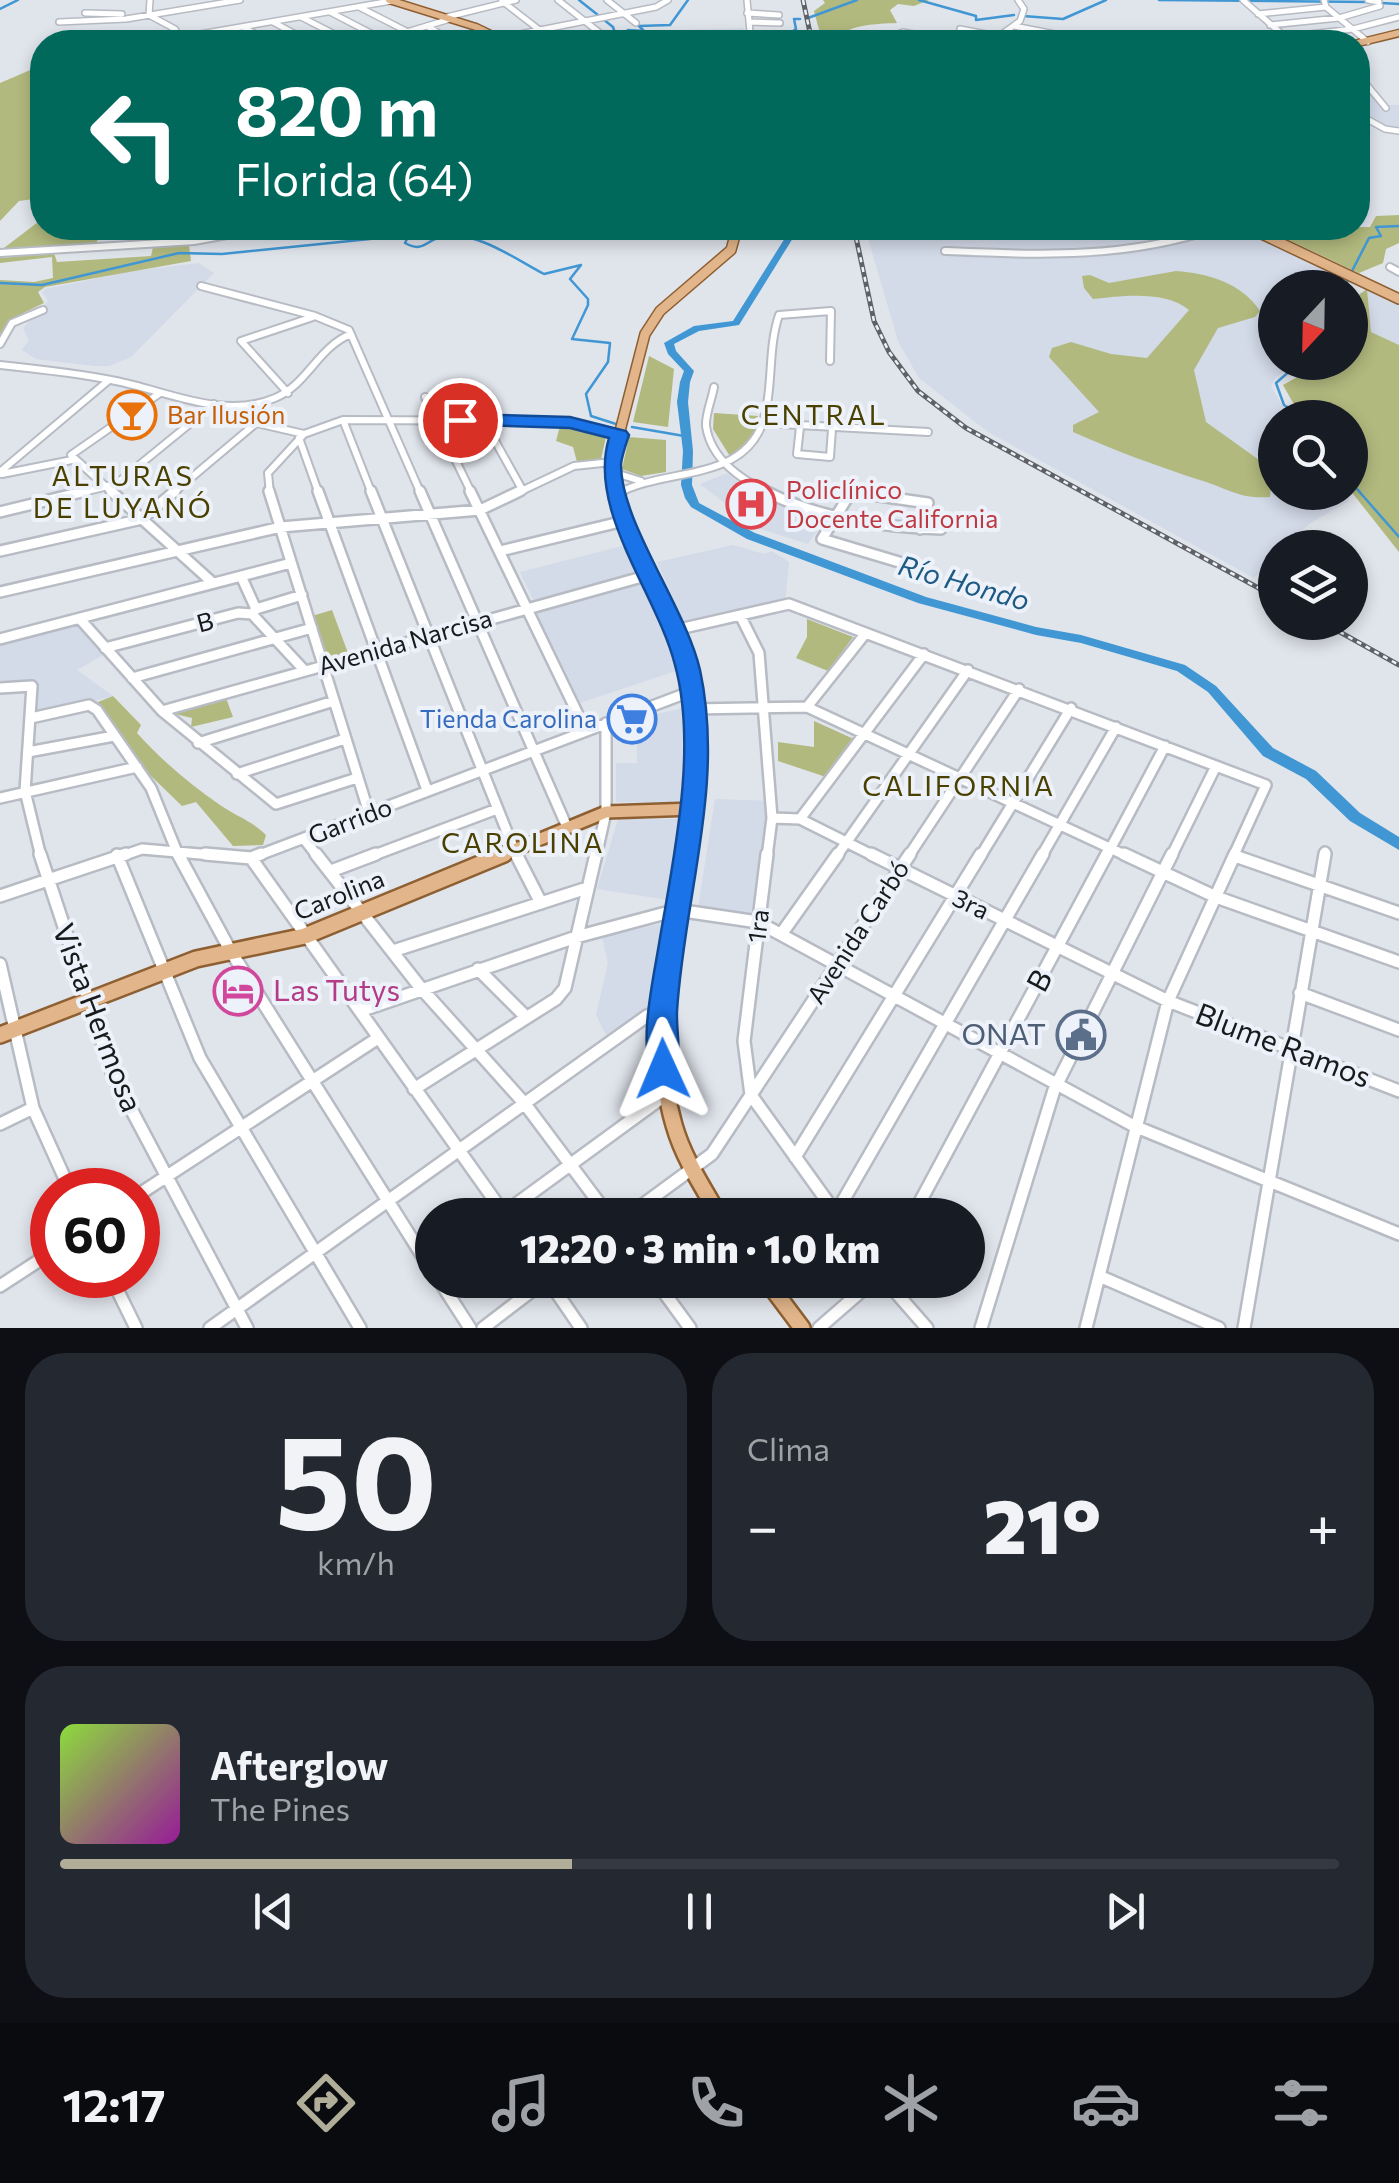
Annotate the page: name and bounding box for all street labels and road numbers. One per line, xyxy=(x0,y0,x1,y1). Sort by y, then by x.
street label: Avenida Narcisa xyxy=(314,602,495,680)
street label: B xyxy=(193,604,216,638)
street label: Garrido xyxy=(304,790,396,850)
street label: Avenida Carbó xyxy=(800,854,915,1009)
street label: Carolina xyxy=(289,862,388,926)
street label: 3ra xyxy=(948,881,995,925)
street label: 1ra xyxy=(740,907,774,944)
street label: Vista Hermosa xyxy=(46,918,152,1117)
street label: B xyxy=(1017,963,1059,997)
street label: Blume Ramos xyxy=(1191,993,1377,1094)

